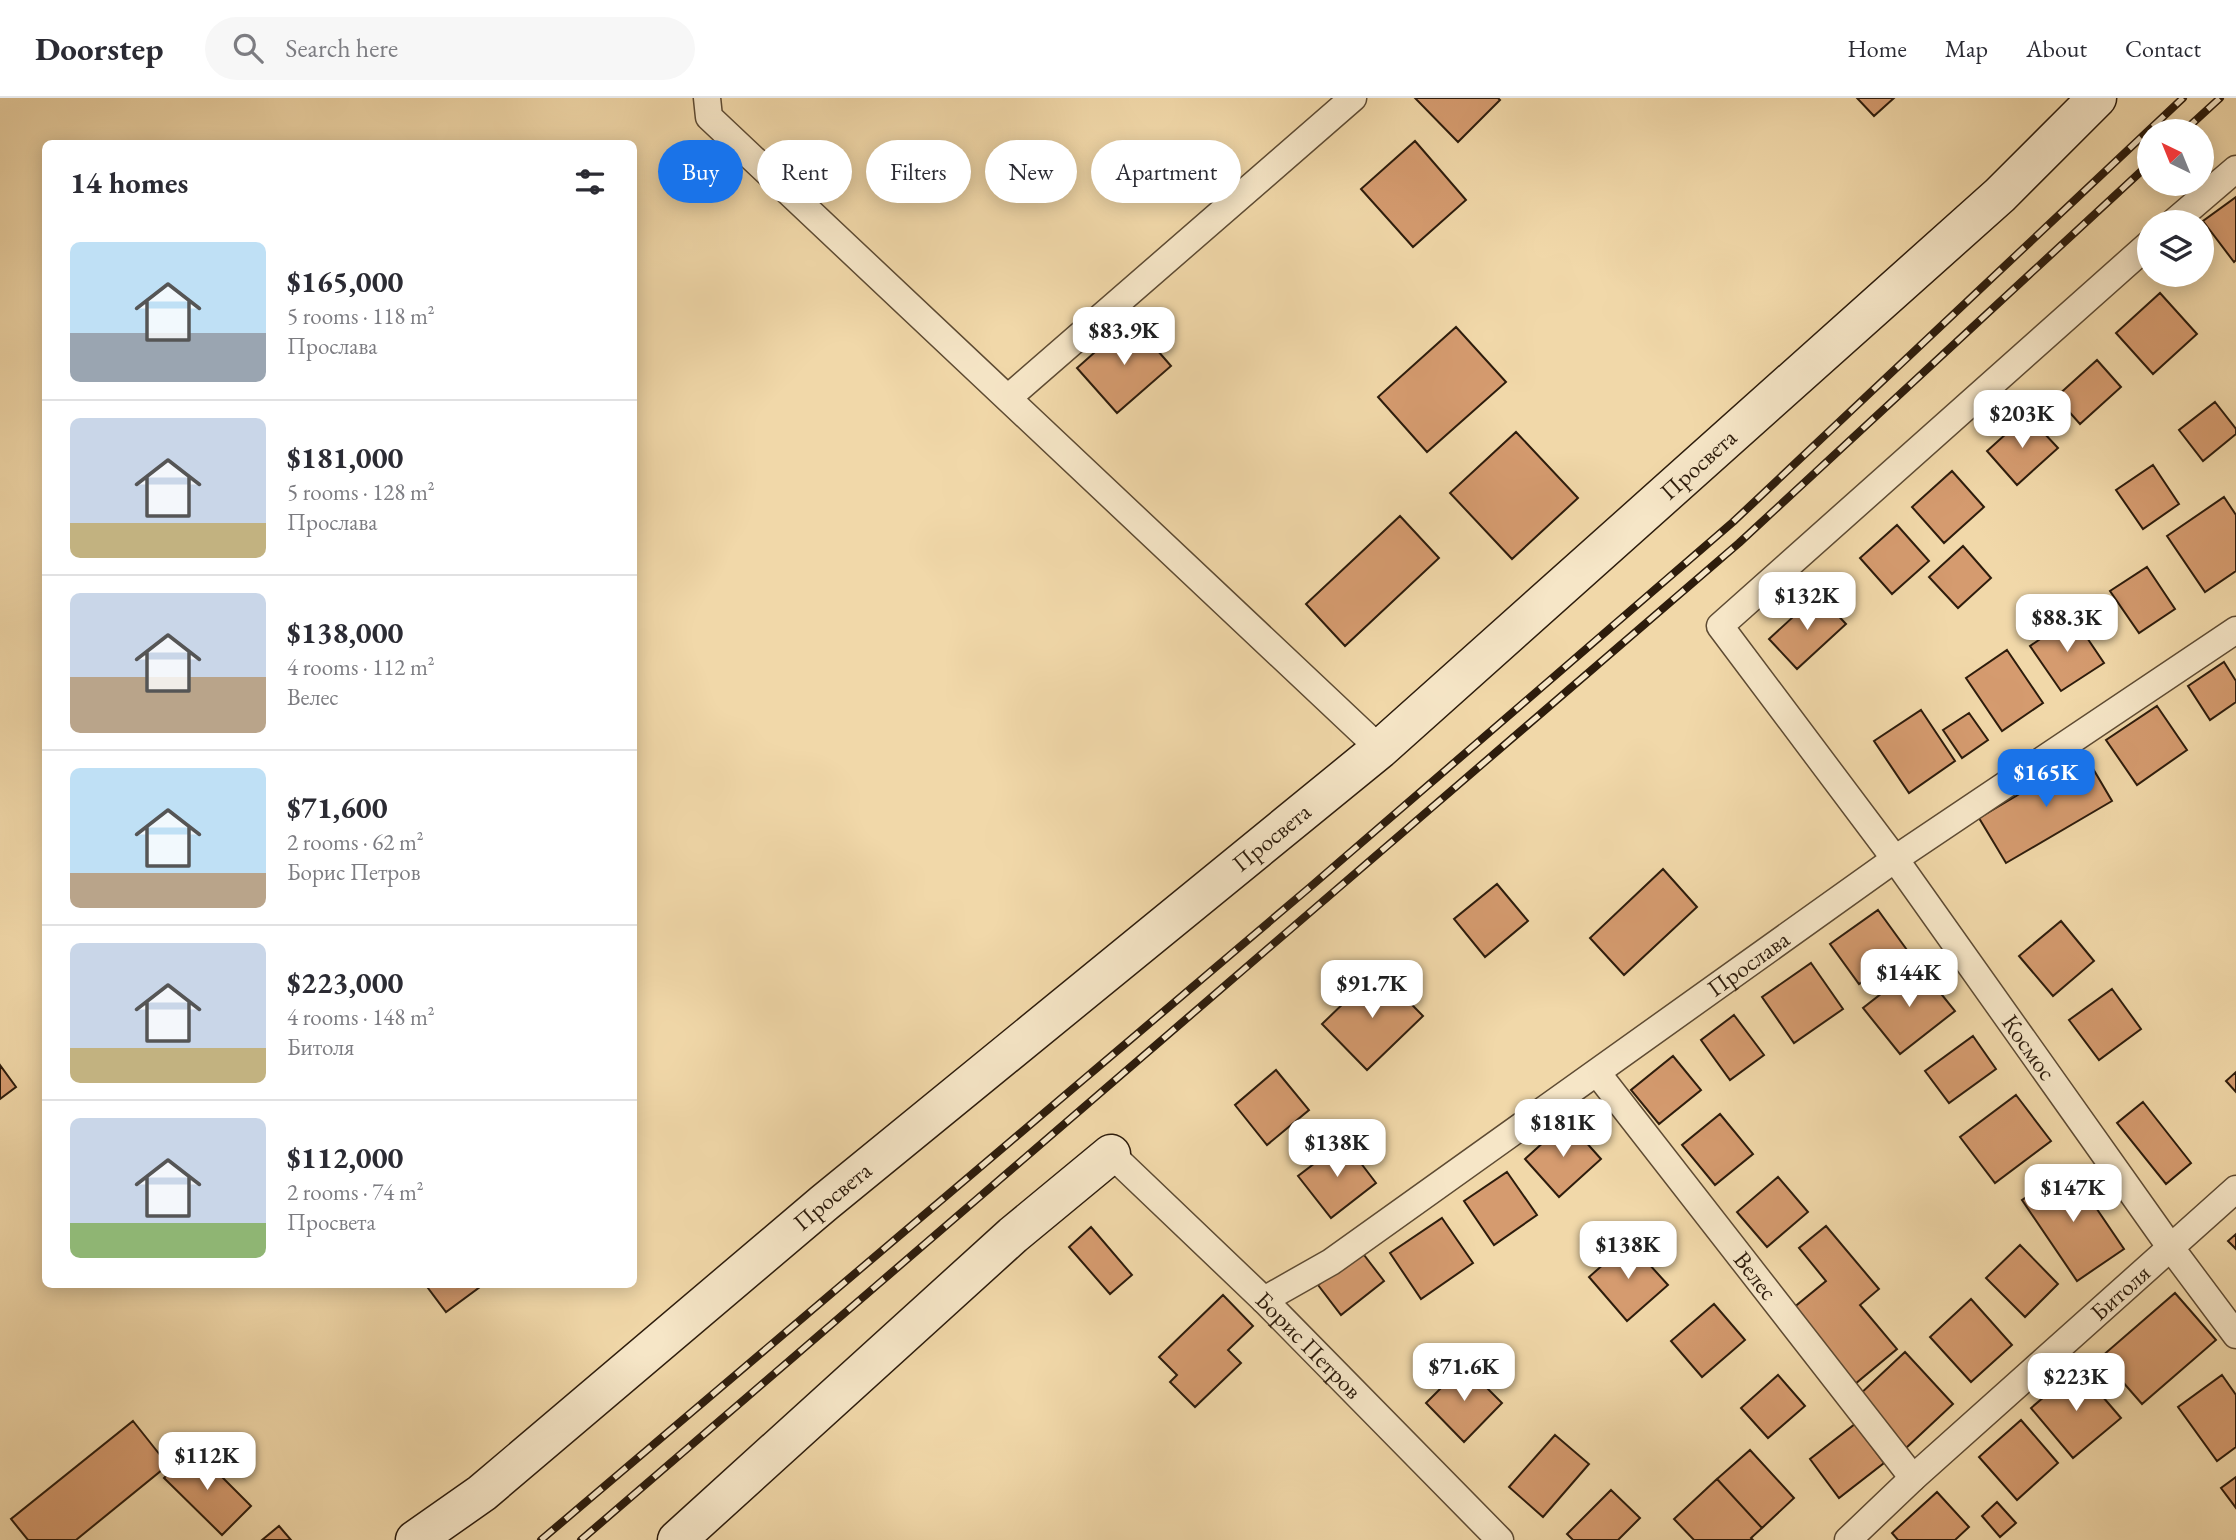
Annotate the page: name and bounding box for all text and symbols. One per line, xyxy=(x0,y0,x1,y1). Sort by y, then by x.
search box xyxy=(205,17,695,80)
text: Doorstep xyxy=(35,27,163,70)
icon: search xyxy=(229,29,267,67)
text: Search here xyxy=(285,31,398,65)
text: Home xyxy=(1847,33,1907,64)
text: Map xyxy=(1945,33,1988,64)
text: About xyxy=(2026,33,2087,64)
text: Contact xyxy=(2125,33,2201,64)
north arrow xyxy=(2137,119,2214,196)
map controls xyxy=(2137,119,2214,287)
chip: Buy xyxy=(658,140,743,203)
chip: Rent xyxy=(757,140,852,203)
chip: Filters xyxy=(866,140,971,203)
chip: New xyxy=(985,140,1077,203)
chip: Apartment xyxy=(1091,140,1241,203)
text: 14 homes xyxy=(70,163,188,202)
icon: filters xyxy=(571,163,609,201)
button: layers xyxy=(2137,210,2214,287)
text: $165,000 xyxy=(287,262,403,301)
icon: home xyxy=(126,270,210,354)
text: 5 rooms · 118 m² xyxy=(287,301,435,331)
pin: $83.9K xyxy=(1067,308,1181,367)
text: $83.9K xyxy=(1089,315,1159,345)
text: Прослава xyxy=(287,331,377,361)
pin: $203K xyxy=(1973,390,2071,450)
text: $203K xyxy=(1990,398,2054,428)
street label: Просвета xyxy=(1653,421,1743,507)
text: $181,000 xyxy=(287,438,403,477)
icon: home xyxy=(126,446,210,530)
text: 5 rooms · 128 m² xyxy=(287,477,435,507)
text: Прослава xyxy=(287,507,377,537)
pin: $132K xyxy=(1758,573,1856,632)
text: $132K xyxy=(1775,580,1839,610)
pin: $88.3K xyxy=(2010,594,2124,654)
text: $88.3K xyxy=(2032,602,2102,632)
text: $138,000 xyxy=(287,613,403,652)
icon: home xyxy=(126,621,210,705)
text: 4 rooms · 112 m² xyxy=(287,652,435,682)
text: Велес xyxy=(287,682,339,712)
pin: $165K xyxy=(1997,750,2095,809)
text: $165K xyxy=(2014,757,2078,787)
text: $71,600 xyxy=(287,788,388,827)
icon: home xyxy=(126,796,210,880)
street label: Просвета xyxy=(1226,796,1317,878)
text: 2 rooms · 62 m² xyxy=(287,827,424,857)
text: Борис Петров xyxy=(287,857,420,887)
street label: Прослава xyxy=(1701,923,1796,1003)
pin: $144K xyxy=(1860,950,1958,1009)
text: $144K xyxy=(1877,957,1941,987)
pin: $91.7K xyxy=(1315,960,1429,1020)
text: $223,000 xyxy=(287,963,403,1002)
text: $91.7K xyxy=(1337,968,1407,998)
icon: home xyxy=(126,971,210,1055)
text: 4 rooms · 148 m² xyxy=(287,1002,435,1032)
street label: Космос xyxy=(1995,1008,2063,1086)
text: Битоля xyxy=(287,1032,354,1062)
pin: $181K xyxy=(1514,1100,1612,1159)
text: $181K xyxy=(1531,1107,1595,1137)
pin: $138K xyxy=(1288,1119,1386,1179)
text: $138K xyxy=(1305,1127,1369,1157)
text: $112,000 xyxy=(287,1138,403,1177)
icon: home xyxy=(126,1146,210,1230)
street label: Просвета xyxy=(787,1154,878,1237)
pin: $147K xyxy=(2024,1164,2122,1224)
text: $147K xyxy=(2041,1172,2105,1202)
text: 2 rooms · 74 m² xyxy=(287,1177,424,1207)
text: Просвета xyxy=(287,1207,376,1237)
pin: $138K xyxy=(1579,1222,1677,1281)
text: $138K xyxy=(1596,1229,1660,1259)
street label: Велес xyxy=(1727,1245,1785,1306)
street label: Битоля xyxy=(2083,1257,2157,1327)
street label: Борис Петров xyxy=(1249,1284,1369,1405)
pin: $71.6K xyxy=(1407,1344,1521,1403)
text: $71.6K xyxy=(1429,1351,1499,1381)
pin: $223K xyxy=(2027,1354,2125,1413)
text: $223K xyxy=(2044,1361,2108,1391)
pin: $112K xyxy=(158,1432,256,1492)
text: $112K xyxy=(175,1440,239,1470)

